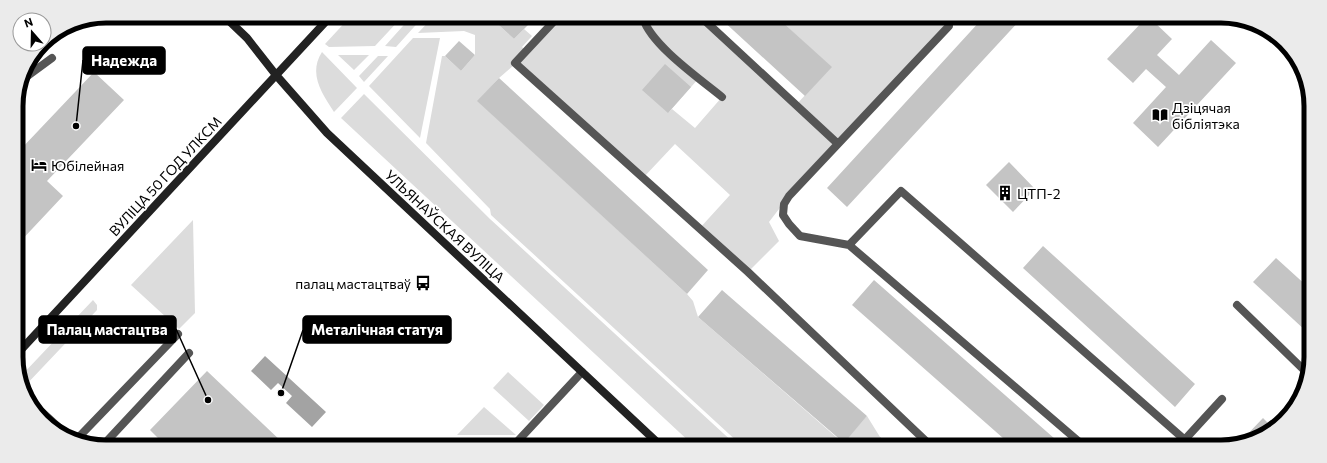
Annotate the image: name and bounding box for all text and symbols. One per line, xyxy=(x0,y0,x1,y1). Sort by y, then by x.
north arrow xyxy=(12,12,52,52)
text: N xyxy=(22,15,35,30)
callout: Надежда xyxy=(83,47,165,74)
text: Надежда xyxy=(91,51,157,69)
place label: Дзіцячая бібліятэка xyxy=(1172,99,1240,132)
library icon: Дзіцячая бібліятэка xyxy=(1151,106,1169,124)
street label: ВУЛІЦА 50 ГОД УЛКСМ xyxy=(105,113,225,239)
hotel icon: Юбілейная xyxy=(30,156,48,174)
place label: Юбілейная xyxy=(51,157,124,174)
street label: УЛЬЯНАЎСКАЯ ВУЛІЦА xyxy=(382,166,509,286)
building icon: ЦТП-2 xyxy=(996,184,1014,202)
place label: ЦТП-2 xyxy=(1017,185,1061,202)
bus stop icon: палац мастацтваў xyxy=(414,274,432,292)
place label: палац мастацтваў xyxy=(295,275,411,292)
callout: Палац мастацтва xyxy=(39,316,176,343)
callout: Металічная статуя xyxy=(303,316,451,343)
text: Палац мастацтва xyxy=(46,320,168,338)
text: Металічная статуя xyxy=(311,320,443,338)

